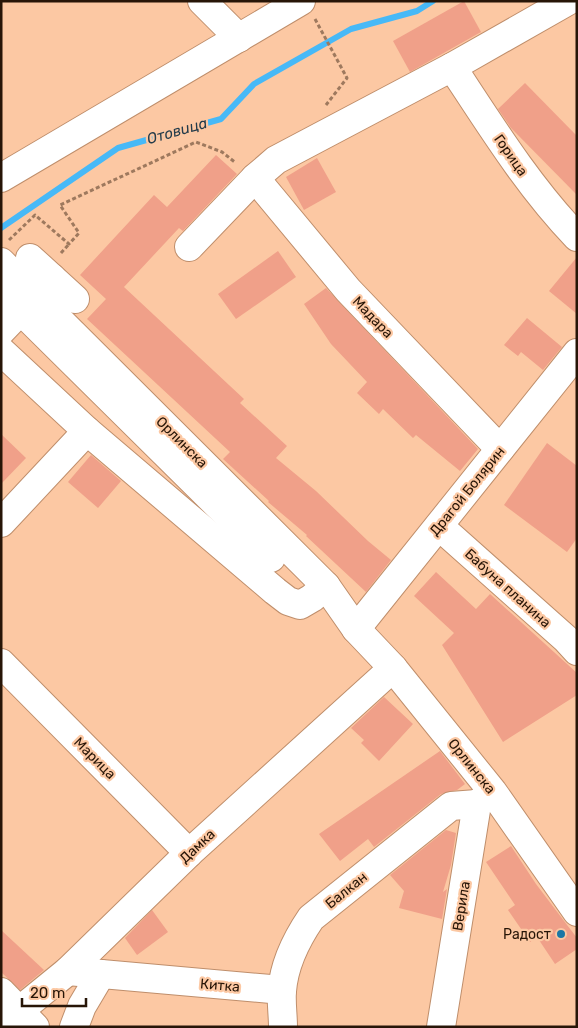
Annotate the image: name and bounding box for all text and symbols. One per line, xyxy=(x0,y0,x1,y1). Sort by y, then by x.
water label: Отовица xyxy=(145,114,210,148)
street label: Горица xyxy=(490,131,531,179)
street label: Мадара xyxy=(349,293,396,342)
street label: Орлинска xyxy=(152,413,211,472)
street label: Драгой Болярин xyxy=(426,443,509,539)
street label: Бабуна планина xyxy=(461,545,554,631)
street label: Марица xyxy=(70,734,119,783)
street label: Орлинска xyxy=(444,735,499,797)
street label: Дамка xyxy=(176,826,219,867)
street label: Балкан xyxy=(322,868,371,912)
street label: Верила xyxy=(449,880,474,932)
place label: Радост xyxy=(503,926,551,943)
marker: Радост xyxy=(555,928,567,940)
street label: Китка xyxy=(199,975,241,996)
scale bar xyxy=(22,976,86,1008)
text: 20 m xyxy=(30,984,65,1002)

